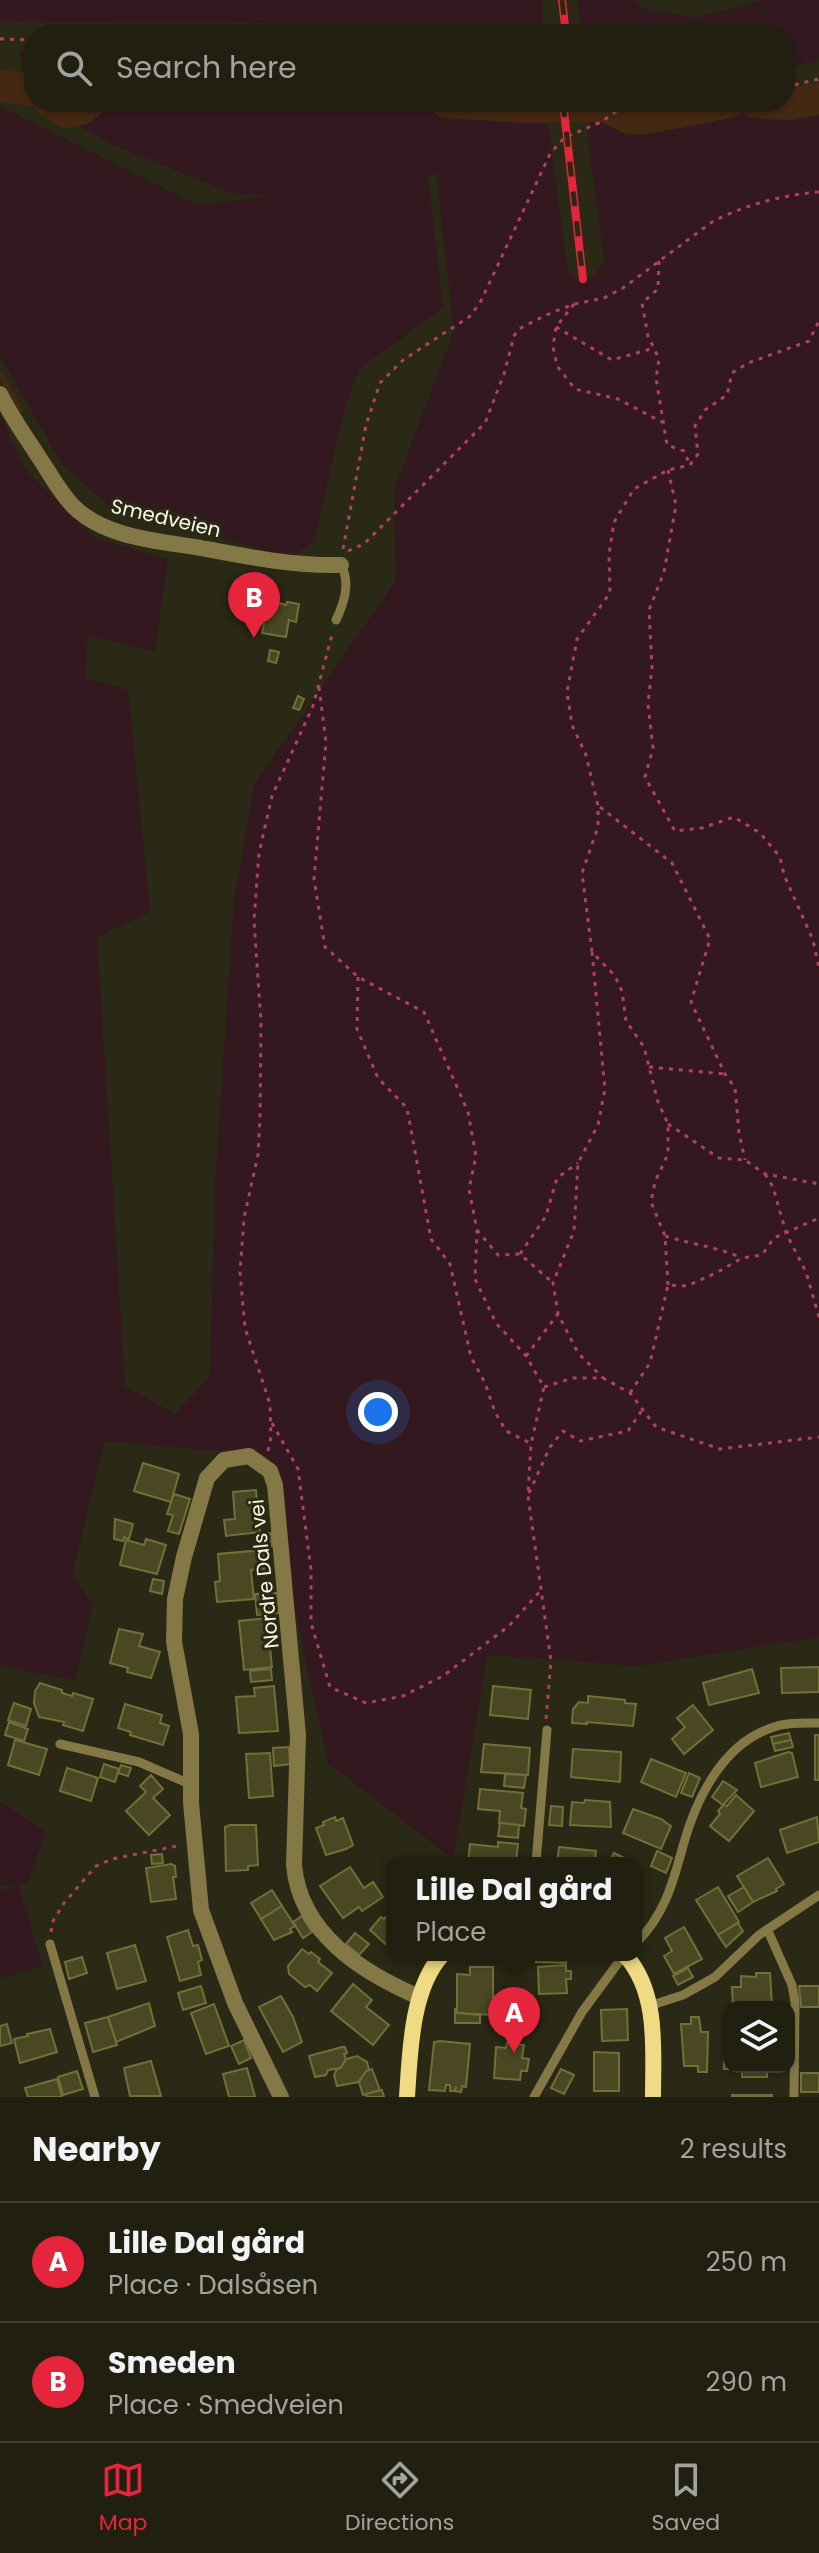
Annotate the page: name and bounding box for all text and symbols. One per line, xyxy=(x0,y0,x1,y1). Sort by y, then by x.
search box xyxy=(24,24,795,112)
icon: search xyxy=(52,46,96,90)
text: Search here xyxy=(116,46,297,89)
street label: Smedveien xyxy=(108,492,224,544)
pin: B xyxy=(228,572,280,638)
your location xyxy=(358,1392,398,1432)
street label: Nordre Dals vei xyxy=(242,1498,286,1650)
popup xyxy=(386,1857,642,1961)
text: Lille Dal gård xyxy=(415,1868,613,1911)
text: Place xyxy=(415,1914,486,1950)
pin: A xyxy=(488,1987,540,2053)
map controls xyxy=(723,2001,795,2073)
button: layers xyxy=(723,2001,795,2073)
text: Nearby xyxy=(32,2125,161,2173)
text: 2 results xyxy=(680,2131,787,2167)
text: Lille Dal gård xyxy=(108,2221,305,2264)
text: A xyxy=(48,2244,68,2280)
text: 250 m xyxy=(706,2244,787,2280)
text: Place · Dalsåsen xyxy=(108,2267,318,2303)
text: Smeden xyxy=(108,2341,236,2384)
text: B xyxy=(49,2364,67,2400)
text: 290 m xyxy=(706,2364,787,2400)
text: Place · Smedveien xyxy=(108,2387,344,2423)
tab: Map xyxy=(99,2458,147,2539)
tab: Directions xyxy=(345,2458,454,2539)
tab: Saved xyxy=(652,2458,720,2539)

